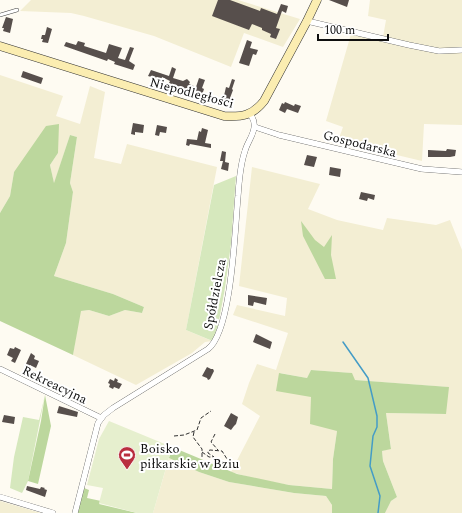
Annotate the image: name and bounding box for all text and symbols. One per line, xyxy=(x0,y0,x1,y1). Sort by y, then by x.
scale bar xyxy=(318,16,388,42)
text: 100 m xyxy=(324,21,355,40)
street label: Niepodległości xyxy=(147,72,236,114)
street label: Gospodarska xyxy=(321,125,399,163)
street label: Spółdzielcza xyxy=(198,256,232,331)
street label: Rekreacyjna xyxy=(19,360,91,410)
place label: Boisko piłkarskie w Bziu xyxy=(140,439,239,474)
sports icon: Boisko piłkarskie w Bziu xyxy=(117,445,137,470)

